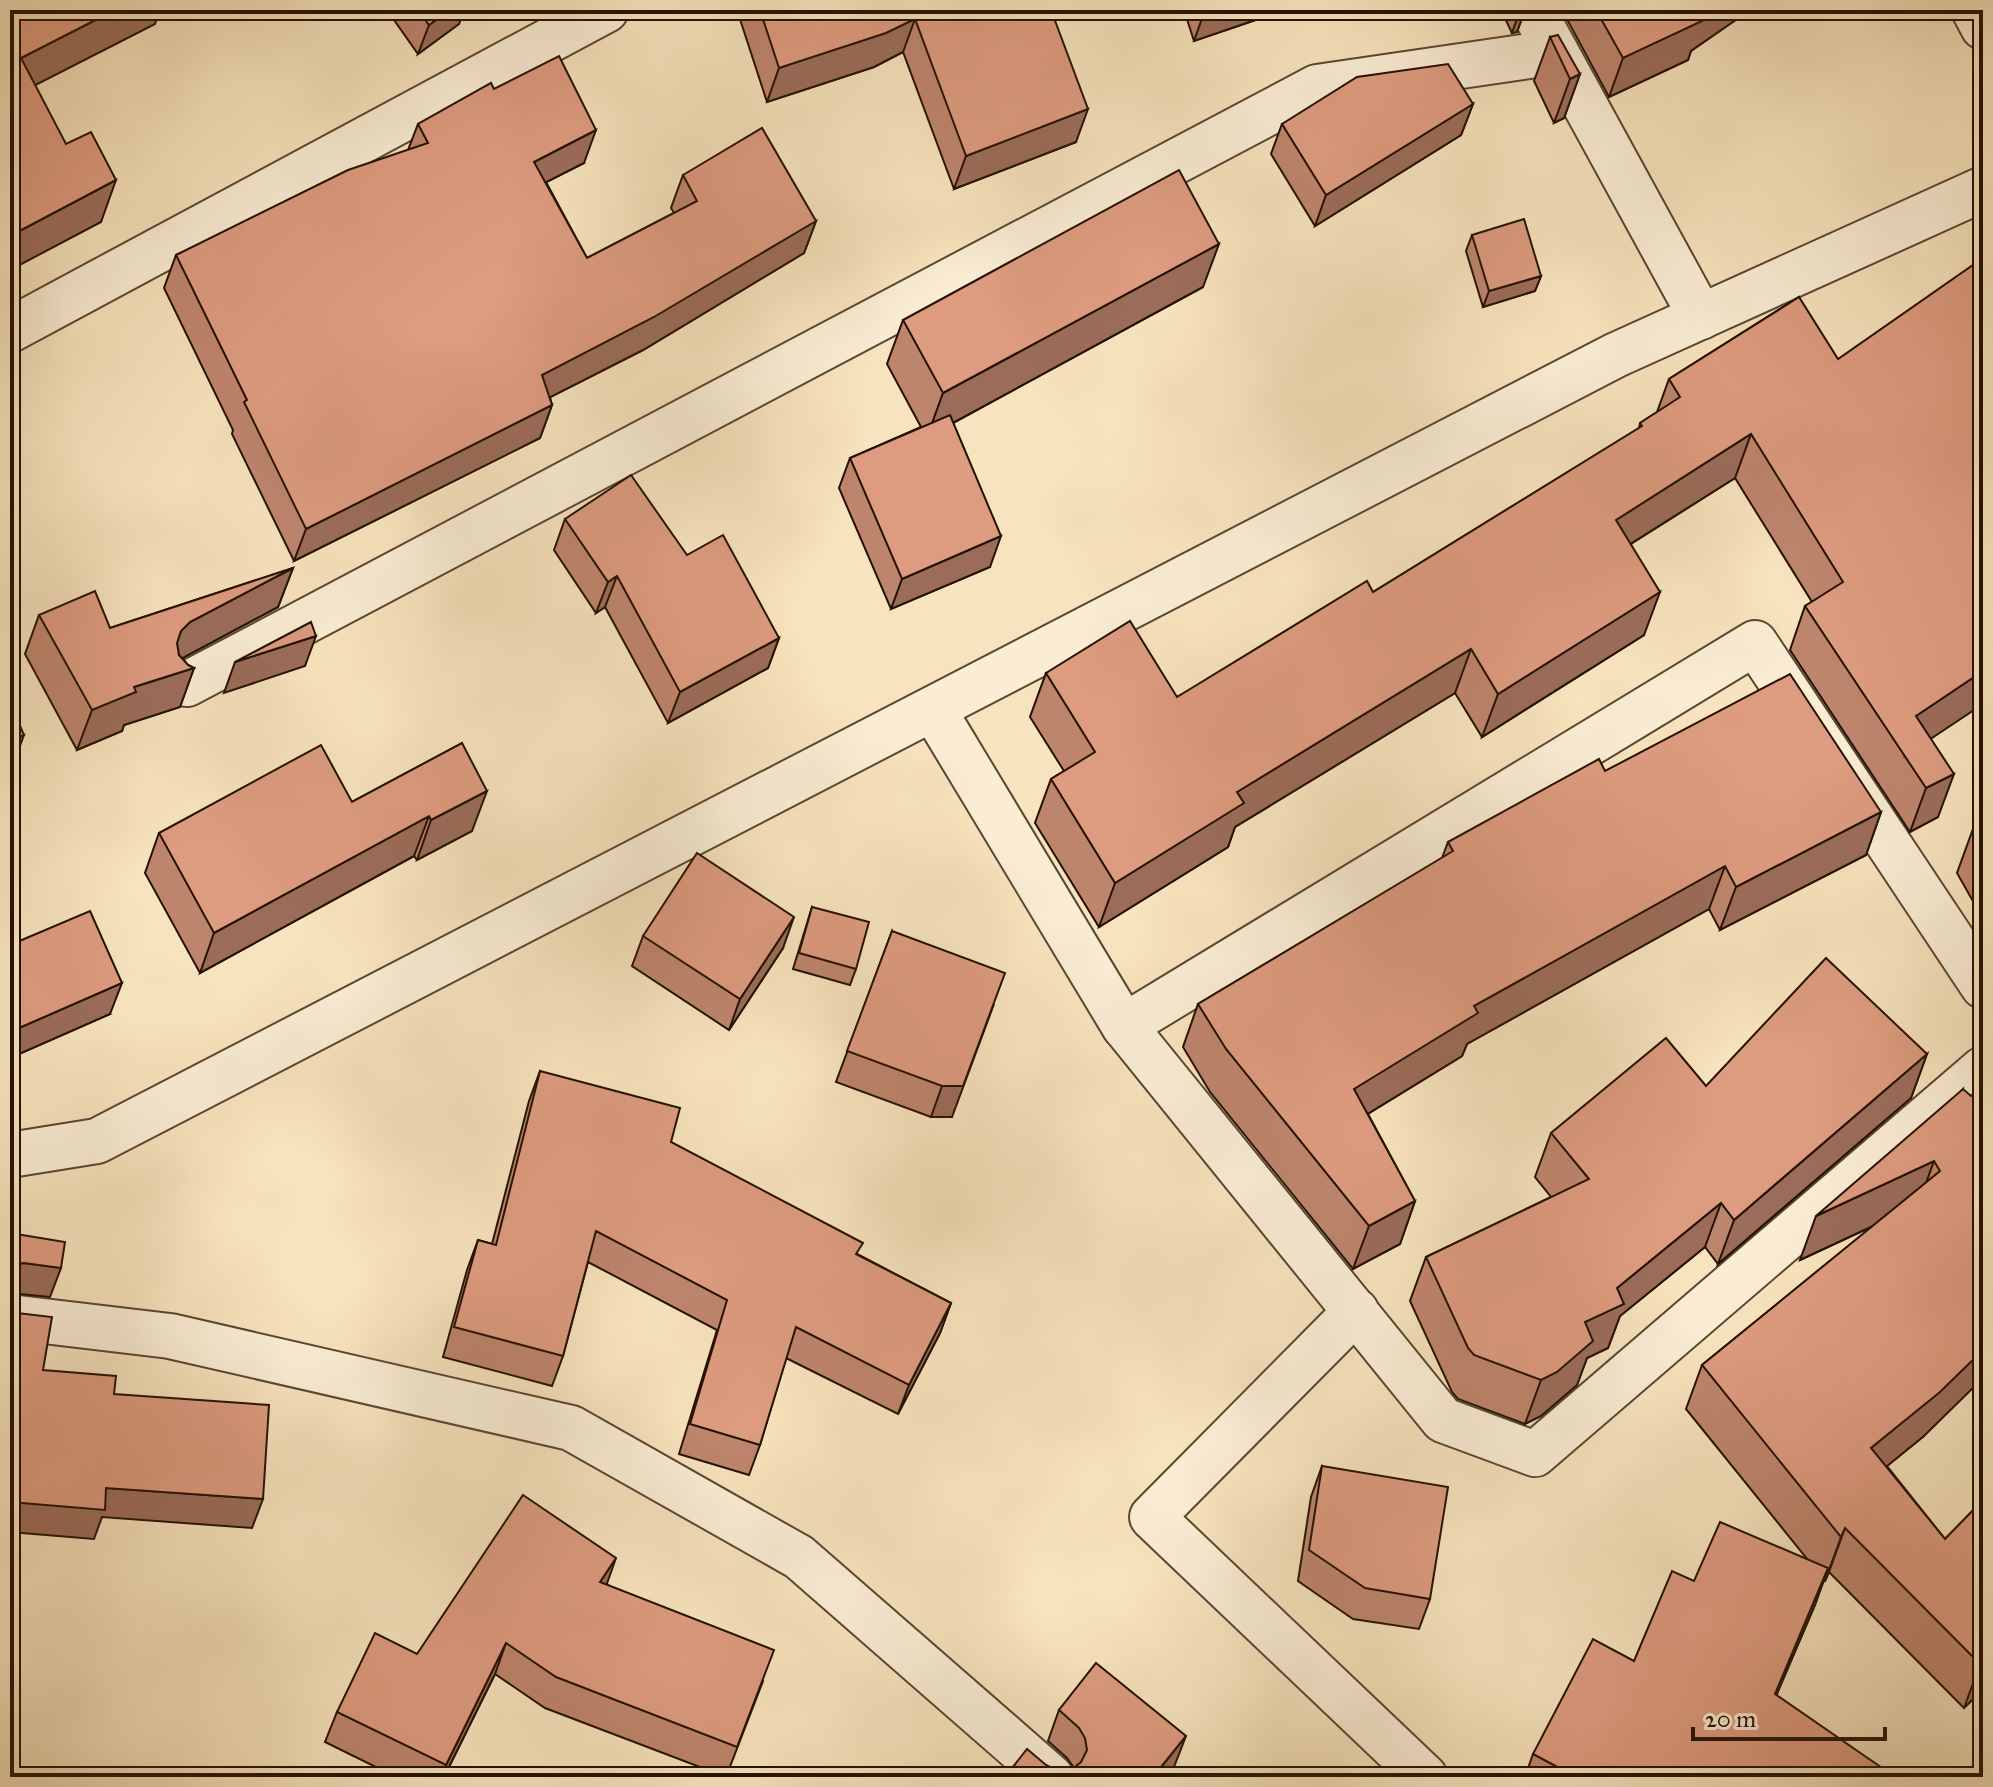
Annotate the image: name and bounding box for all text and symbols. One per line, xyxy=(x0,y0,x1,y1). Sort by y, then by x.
scale bar xyxy=(1693,1691,1885,1741)
text: 20 m xyxy=(1705,1704,1756,1734)

